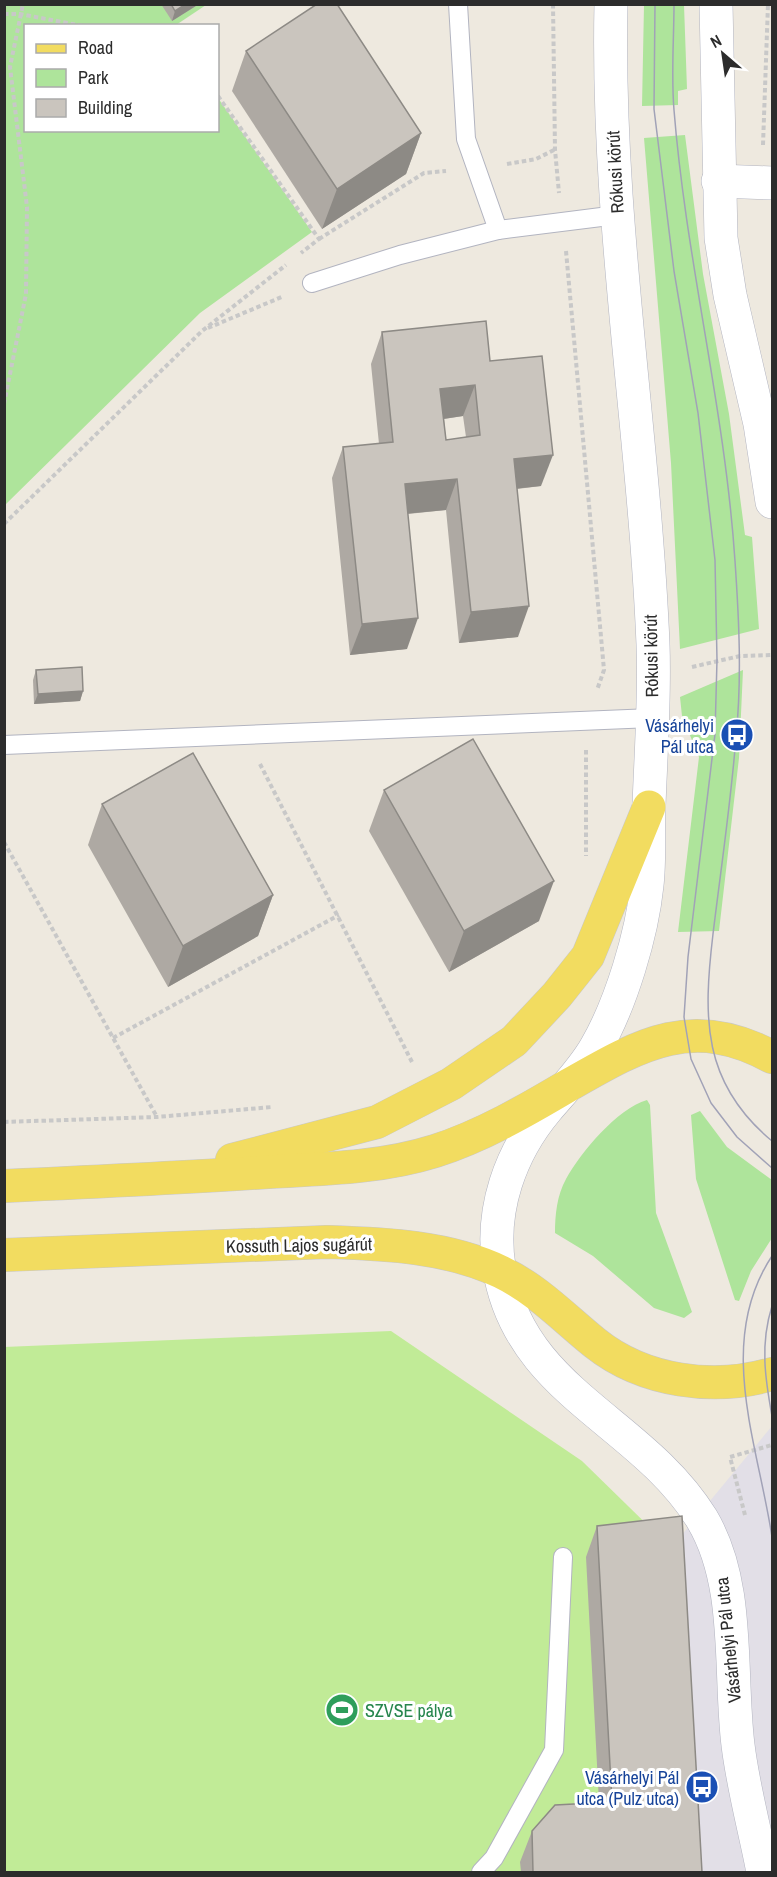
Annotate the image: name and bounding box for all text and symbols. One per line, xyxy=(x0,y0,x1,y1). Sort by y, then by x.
legend xyxy=(24,24,219,132)
north arrow xyxy=(693,24,753,84)
text: N xyxy=(706,29,725,53)
text: Road xyxy=(78,35,113,60)
text: Park xyxy=(78,65,109,90)
text: Building xyxy=(78,95,133,120)
street label: Rókusi körút xyxy=(600,130,630,214)
street label: Rókusi körút xyxy=(638,614,664,698)
place label: Vásárhelyi Pál utca xyxy=(645,713,714,759)
bus stop icon: Vásárhelyi Pál utca xyxy=(719,717,755,753)
street label: Kossuth Lajos sugárút xyxy=(226,1231,372,1259)
street label: Vásárhelyi Pál utca xyxy=(709,1576,747,1704)
sports icon: SZVSE pálya xyxy=(324,1692,360,1728)
place label: SZVSE pálya xyxy=(365,1698,453,1723)
place label: Vásárhelyi Pál utca (Pulz utca) xyxy=(576,1765,679,1811)
bus stop icon: Vásárhelyi Pál utca (Pulz utca) xyxy=(684,1769,720,1805)

